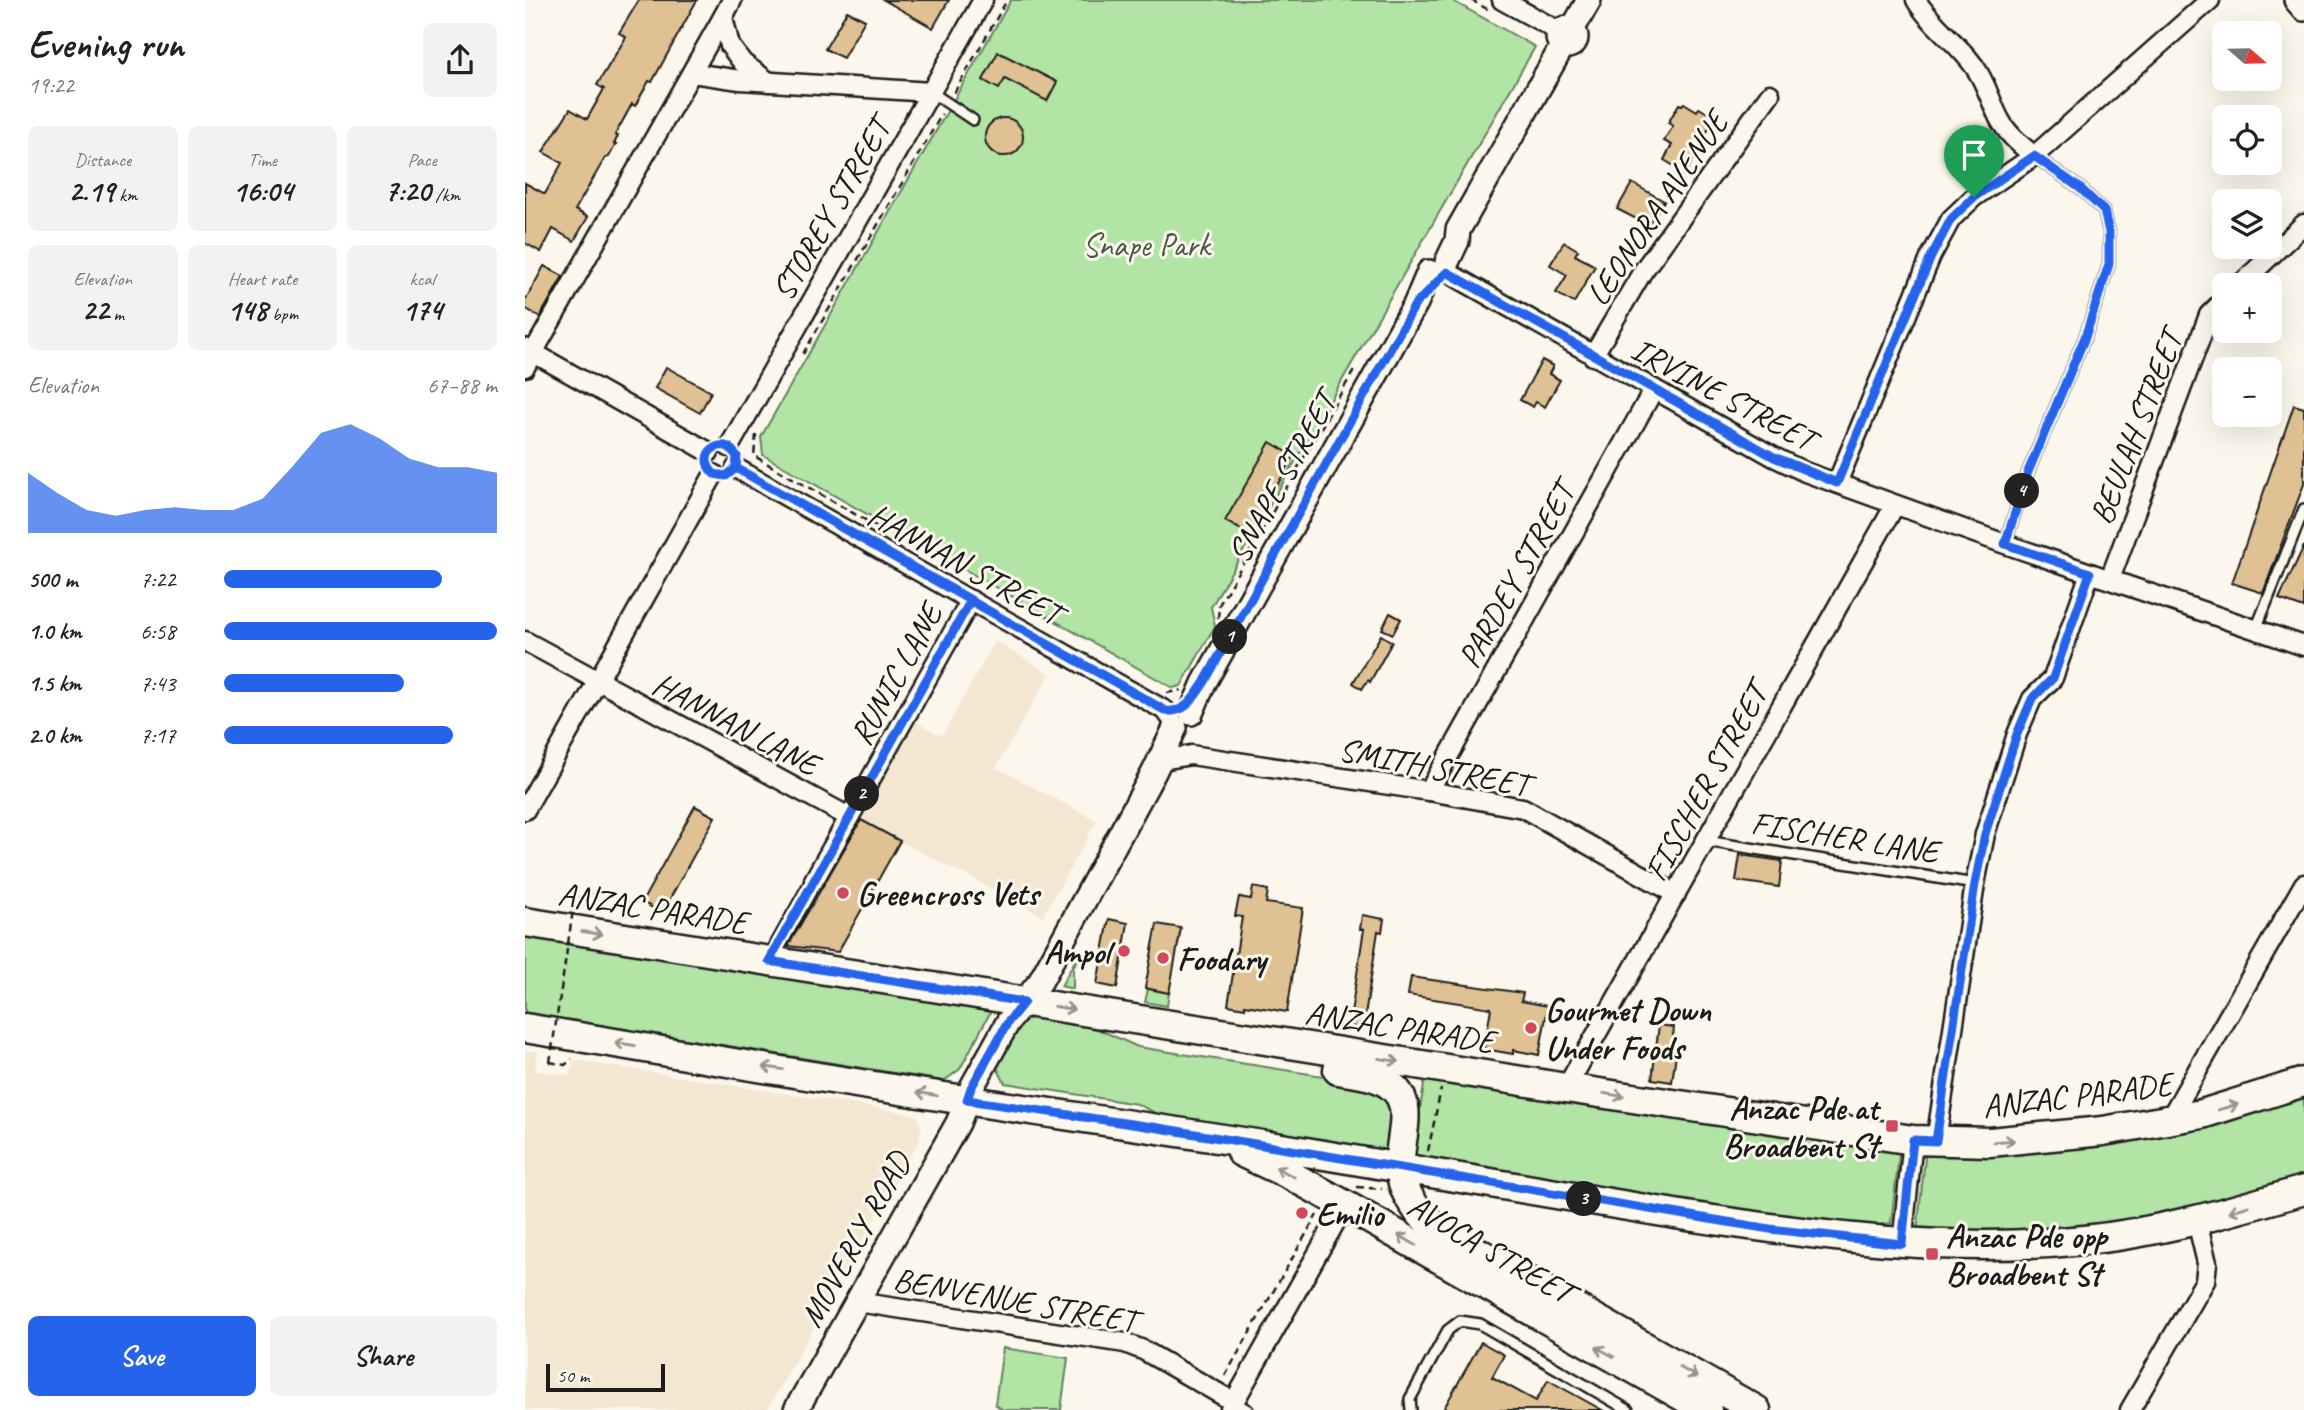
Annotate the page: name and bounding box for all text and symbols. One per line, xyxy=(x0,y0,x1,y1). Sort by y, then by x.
text: Evening run xyxy=(28,21,184,68)
north arrow xyxy=(2212,21,2282,91)
map controls xyxy=(2212,21,2282,427)
button: share xyxy=(423,23,497,97)
text: 19:22 xyxy=(28,71,74,100)
street label: LEONORA AVENUE xyxy=(1577,100,1739,313)
street label: STOREY STREET xyxy=(762,104,904,308)
button: locate xyxy=(2212,105,2282,175)
pin xyxy=(1944,125,2004,197)
icon: arrive xyxy=(1955,136,1993,174)
text: Distance xyxy=(74,148,131,172)
text: Time xyxy=(248,148,277,172)
text: Pace xyxy=(408,148,437,172)
text: 2.19 xyxy=(68,172,114,210)
text: 16:04 xyxy=(232,172,293,210)
text: 7:20 xyxy=(384,172,431,210)
text: km xyxy=(114,183,137,207)
text: /km xyxy=(431,183,460,207)
button: layers xyxy=(2212,189,2282,259)
park label: Snape Park xyxy=(1082,224,1213,266)
text: Elevation xyxy=(74,267,132,291)
text: Heart rate xyxy=(228,267,297,291)
text: kcal xyxy=(410,267,435,291)
button: + xyxy=(2212,273,2282,343)
text: 22 xyxy=(82,291,109,329)
text: 148 xyxy=(227,291,267,329)
text: 174 xyxy=(402,291,442,329)
text: m xyxy=(109,302,124,326)
text: bpm xyxy=(267,302,298,326)
street label: BEULAH STREET xyxy=(2080,318,2194,530)
street label: IRVINE STREET xyxy=(1624,328,1829,463)
button: − xyxy=(2212,357,2282,427)
text: Elevation xyxy=(28,371,99,400)
text: 67–88 m xyxy=(427,371,497,400)
street label: SNAPE STREET xyxy=(1218,379,1349,570)
street label: PARDEY STREET xyxy=(1448,469,1588,675)
pin: 4 xyxy=(2005,474,2039,508)
text: 4 xyxy=(2017,478,2026,502)
street label: HANNAN STREET xyxy=(861,494,1075,638)
text: 500 m xyxy=(28,565,77,594)
text: 7:22 xyxy=(140,565,176,594)
street label: RUNIC LANE xyxy=(840,593,954,752)
text: 1.0 km xyxy=(28,617,82,646)
text: 6:58 xyxy=(140,617,176,646)
pin: 1 xyxy=(1213,620,1247,654)
text: 1 xyxy=(1225,624,1234,648)
street label: HANNAN LANE xyxy=(645,663,830,787)
text: 1.5 km xyxy=(28,669,81,698)
text: 7:43 xyxy=(140,669,176,698)
street label: FISCHER STREET xyxy=(1635,670,1781,888)
text: 2.0 km xyxy=(28,721,82,750)
text: 7:17 xyxy=(140,721,176,750)
street label: SMITH STREET xyxy=(1335,728,1540,807)
pin: 2 xyxy=(845,776,879,812)
text: 2 xyxy=(857,781,866,805)
street label: FISCHER LANE xyxy=(1748,801,1946,873)
street label: ANZAC PARADE xyxy=(556,872,754,944)
place label: Greencross Vets xyxy=(857,873,1042,915)
marker: Greencross Vets xyxy=(835,885,851,901)
one-way arrow xyxy=(581,927,603,940)
place label: Ampol xyxy=(1044,931,1116,973)
place label: Foodary xyxy=(1177,938,1270,980)
marker: Ampol xyxy=(1116,943,1132,959)
marker: Foodary xyxy=(1155,950,1171,966)
place label: Gourmet Down Under Foods xyxy=(1545,989,1712,1069)
street label: ANZAC PARADE xyxy=(1303,991,1501,1063)
one-way arrow xyxy=(1053,1002,1075,1015)
marker: Gourmet Down Under Foods xyxy=(1523,1020,1539,1036)
one-way arrow xyxy=(614,1037,637,1050)
one-way arrow xyxy=(1378,1054,1400,1067)
one-way arrow xyxy=(762,1061,785,1074)
street label: ANZAC PARADE xyxy=(1980,1062,2178,1127)
one-way arrow xyxy=(916,1087,939,1100)
place label: Anzac Pde at Broadbent St xyxy=(1723,1087,1883,1167)
one-way arrow xyxy=(1602,1089,1625,1102)
one-way arrow xyxy=(2217,1099,2239,1112)
marker: Anzac Pde at Broadbent St xyxy=(1884,1118,1900,1134)
one-way arrow xyxy=(1992,1134,2015,1147)
street label: MOVERLY ROAD xyxy=(790,1142,921,1334)
one-way arrow xyxy=(1275,1165,1296,1178)
pin: 3 xyxy=(1567,1182,1601,1216)
street label: AVOCA STREET xyxy=(1400,1185,1588,1317)
text: 3 xyxy=(1579,1186,1588,1210)
place label: Emilio xyxy=(1316,1193,1385,1235)
one-way arrow xyxy=(2228,1204,2250,1217)
marker: Emilio xyxy=(1294,1205,1310,1221)
place label: Anzac Pde opp Broadbent St xyxy=(1946,1215,2109,1295)
one-way arrow xyxy=(1397,1233,1417,1247)
marker: Anzac Pde opp Broadbent St xyxy=(1924,1246,1940,1262)
street label: BENVENUE STREET xyxy=(890,1258,1147,1343)
button: Save xyxy=(28,1316,256,1396)
button: Share xyxy=(270,1316,497,1396)
one-way arrow xyxy=(1595,1345,1615,1359)
scale bar xyxy=(546,1361,665,1393)
text: 50 m xyxy=(557,1364,589,1388)
one-way arrow xyxy=(1678,1365,1698,1379)

